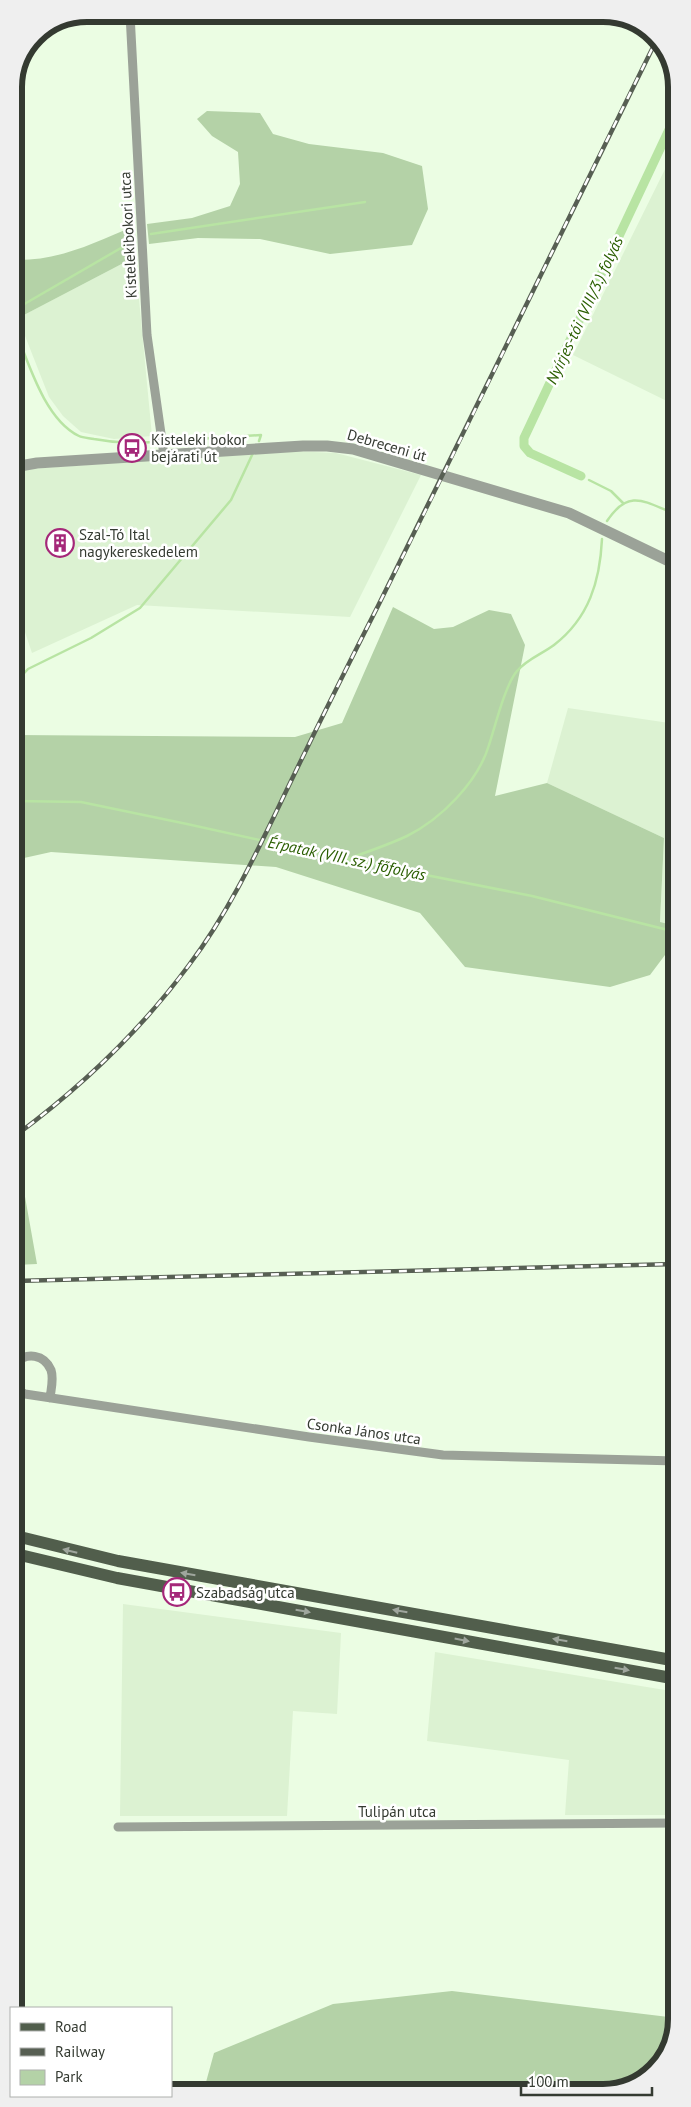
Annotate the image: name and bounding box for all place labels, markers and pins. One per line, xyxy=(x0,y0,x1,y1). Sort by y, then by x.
place label: Kisteleki bokor bejárati út xyxy=(151,430,247,466)
bus stop icon: Kisteleki bokor bejárati út xyxy=(117,433,147,463)
place label: Szal-Tó Ital nagykereskedelem xyxy=(79,525,198,561)
building icon: Szal-Tó Ital nagykereskedelem xyxy=(45,528,75,558)
bus stop icon: Szabadság utca xyxy=(162,1577,192,1607)
place label: Szabadság utca xyxy=(196,1583,295,1602)

